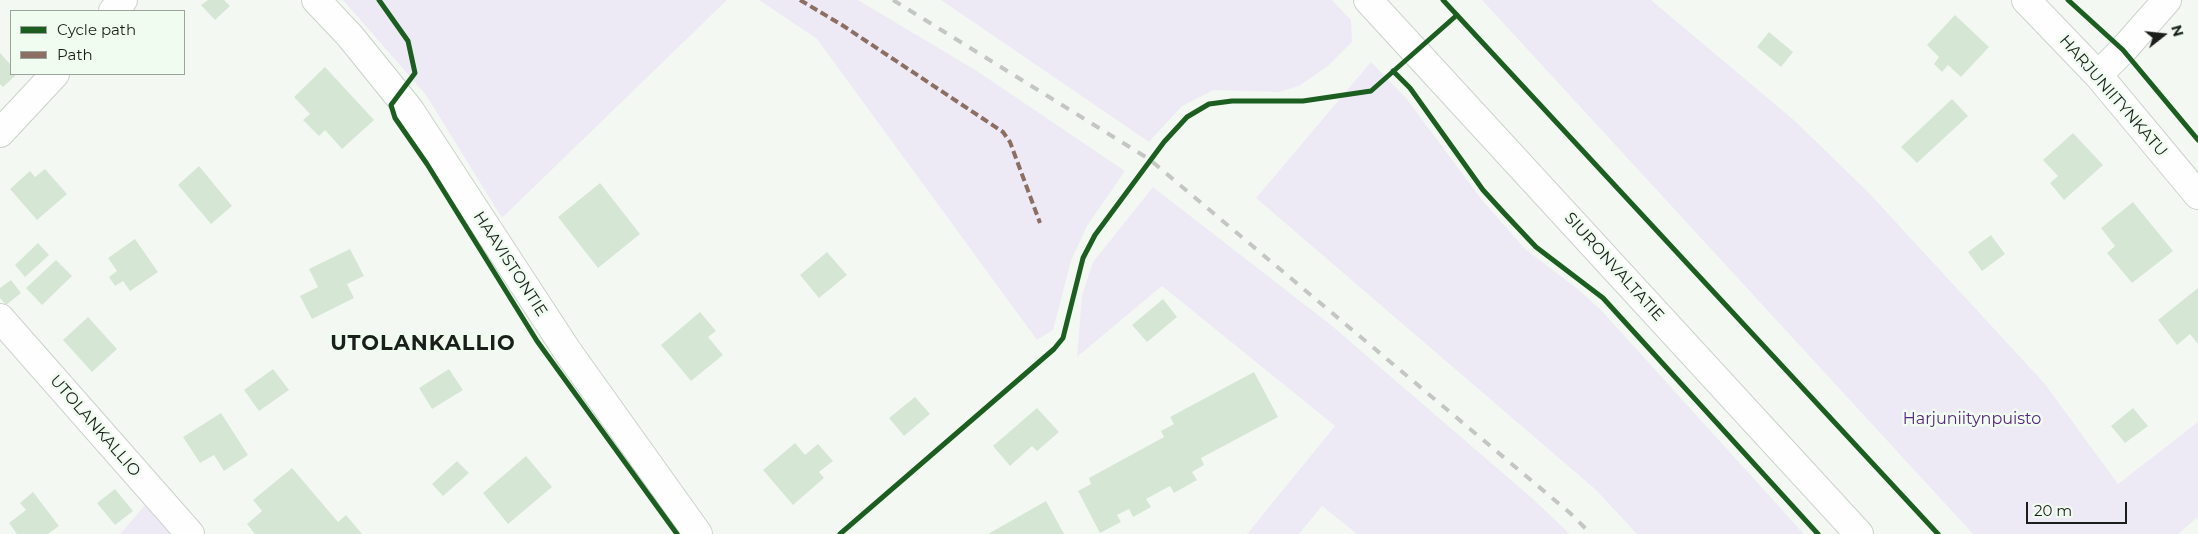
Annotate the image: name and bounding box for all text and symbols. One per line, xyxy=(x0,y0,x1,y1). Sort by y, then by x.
legend xyxy=(10,10,185,75)
north arrow xyxy=(2138,10,2188,60)
text: Cycle path xyxy=(57,20,136,39)
text: N xyxy=(2167,23,2188,39)
street label: HARJUNIITYNKATU xyxy=(2055,31,2171,161)
text: Path xyxy=(57,45,93,64)
street label: HAAVISTONTIE xyxy=(469,208,551,320)
street label: SIURONVALTATIE xyxy=(1560,209,1668,325)
district label: UTOLANKALLIO xyxy=(329,331,517,357)
street label: UTOLANKALLIO xyxy=(46,371,144,481)
park label: Harjuniitynpuisto xyxy=(1903,409,2041,429)
scale bar xyxy=(2028,492,2129,524)
text: 20 m xyxy=(2034,501,2072,520)

